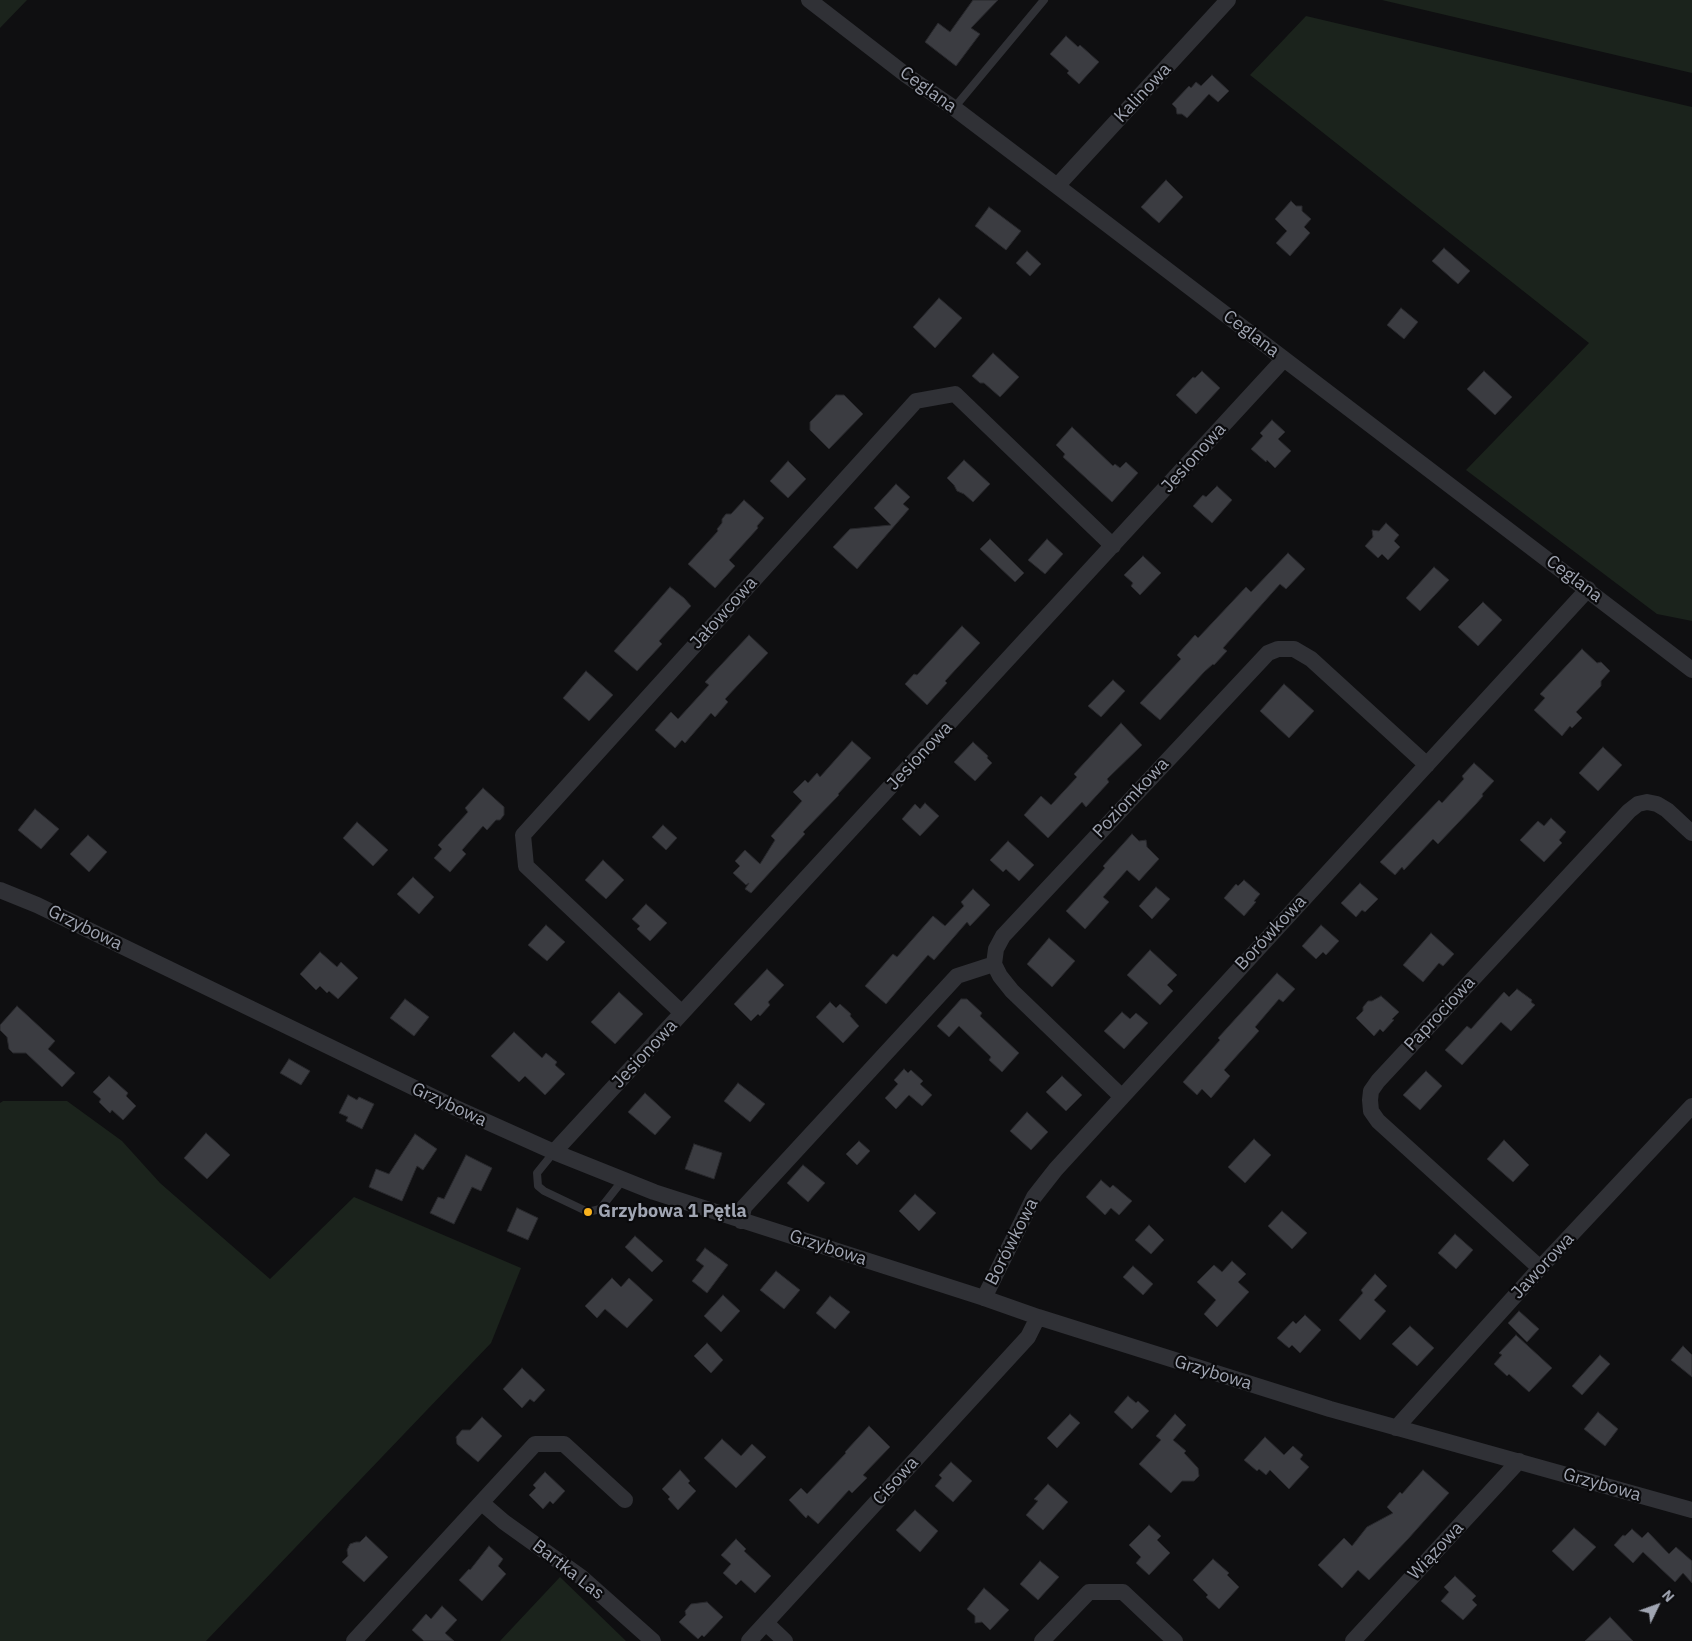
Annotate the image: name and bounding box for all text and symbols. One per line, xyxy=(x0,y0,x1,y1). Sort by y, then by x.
street label: Kalinowa xyxy=(1110,59,1176,127)
street label: Ceglana xyxy=(895,62,961,118)
street label: Ceglana xyxy=(1219,306,1283,362)
street label: Jesionowa xyxy=(1157,419,1231,497)
street label: Ceglana xyxy=(1542,551,1606,607)
street label: Jałowcowa xyxy=(686,572,762,654)
street label: Jesionowa xyxy=(883,717,957,795)
street label: Poziomkowa xyxy=(1088,753,1174,843)
street label: Borówkowa xyxy=(1231,891,1311,975)
street label: Grzybowa xyxy=(44,901,126,955)
street label: Paprociowa xyxy=(1400,972,1480,1056)
street label: Jesionowa xyxy=(608,1015,682,1093)
street label: Grzybowa xyxy=(408,1078,490,1132)
street label: Borówkowa xyxy=(981,1195,1043,1289)
place label: Grzybowa 1 Pętla xyxy=(598,1201,747,1223)
marker: Grzybowa 1 Pętla xyxy=(582,1206,594,1218)
street label: Grzybowa xyxy=(787,1225,869,1271)
street label: Jaworowa xyxy=(1507,1229,1579,1303)
street label: Grzybowa xyxy=(1172,1351,1254,1395)
street label: Cisowa xyxy=(869,1452,923,1510)
street label: Grzybowa xyxy=(1560,1464,1644,1506)
street label: Wiązowa xyxy=(1404,1517,1468,1585)
street label: Bartka Las xyxy=(528,1535,608,1605)
north arrow xyxy=(1632,1581,1682,1631)
text: N xyxy=(1658,1586,1678,1606)

